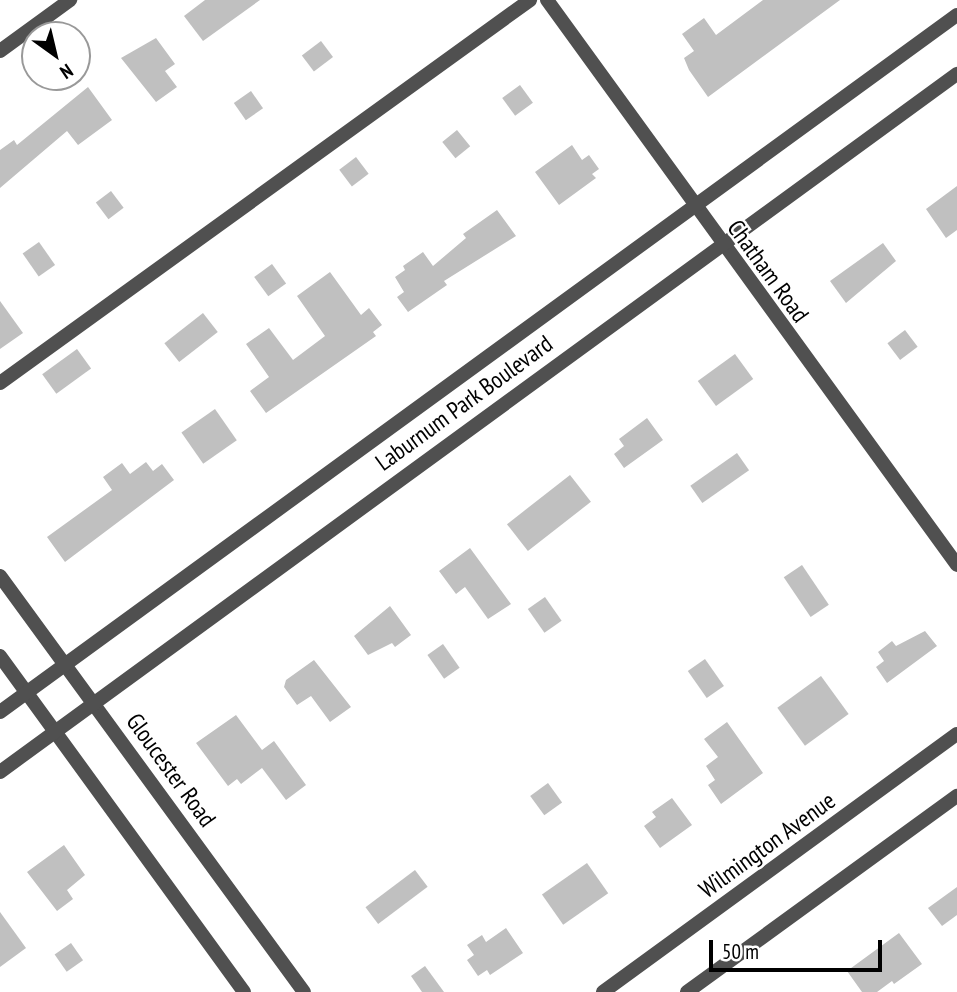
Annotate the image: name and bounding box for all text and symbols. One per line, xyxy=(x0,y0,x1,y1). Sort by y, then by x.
north arrow xyxy=(21,21,91,91)
text: N xyxy=(56,59,78,85)
street label: Chatham Road xyxy=(721,214,815,328)
street label: Laburnum Park Boulevard xyxy=(370,329,558,477)
street label: Gloucester Road xyxy=(120,708,222,832)
street label: Wilmington Avenue xyxy=(693,786,841,904)
scale bar xyxy=(712,926,885,970)
text: 50 m xyxy=(722,938,759,965)

